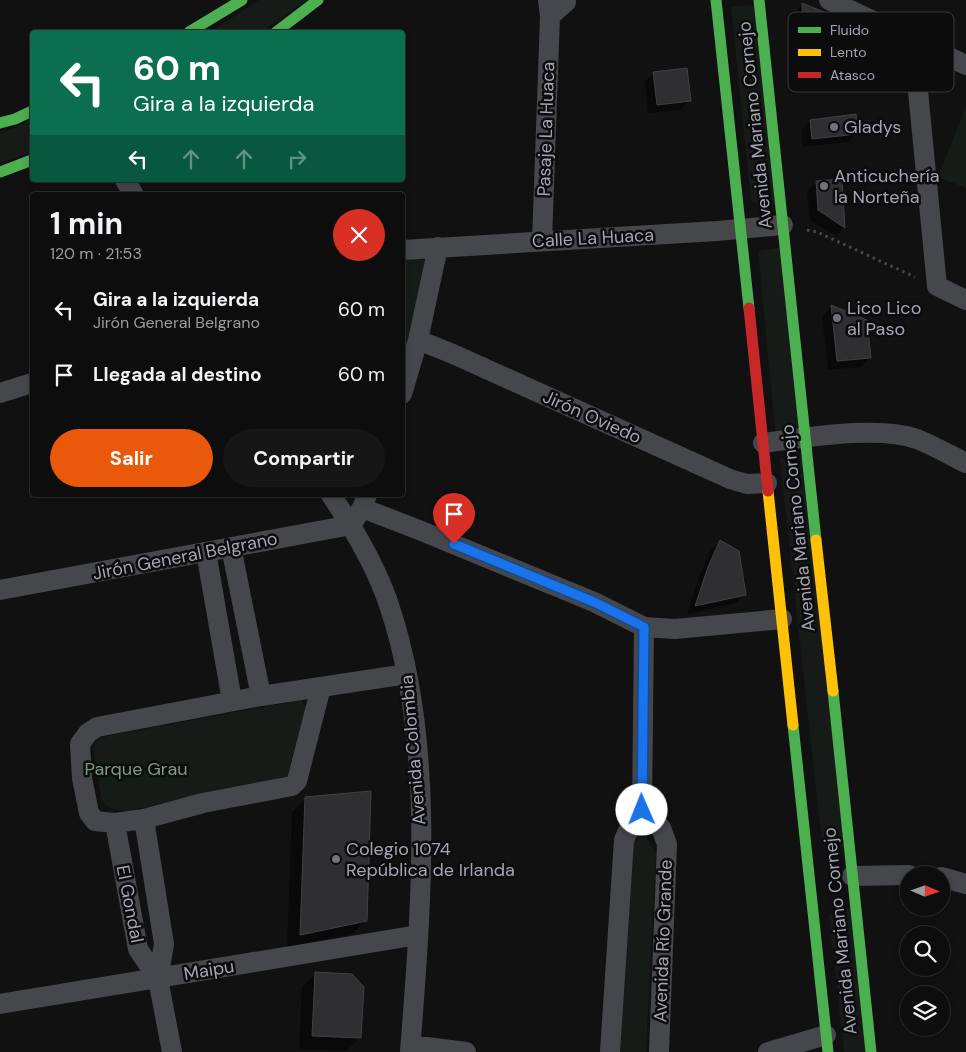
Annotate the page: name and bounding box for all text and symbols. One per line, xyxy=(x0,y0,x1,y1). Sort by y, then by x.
legend xyxy=(788,12,954,92)
street label: Avenida Mariano Cornejo xyxy=(732,20,778,230)
text: Fluido xyxy=(830,21,869,39)
text: Lento xyxy=(830,43,867,61)
text: 60 m xyxy=(133,45,221,91)
icon: left xyxy=(50,50,115,115)
street label: Pasaje La Huaca xyxy=(532,61,560,197)
text: Atasco xyxy=(830,66,875,84)
text: Gira a la izquierda xyxy=(133,89,314,118)
place label: Gladys xyxy=(844,115,901,139)
marker: Gladys xyxy=(828,121,840,133)
icon: left xyxy=(124,145,152,173)
icon: ahead xyxy=(177,145,205,173)
icon: ahead xyxy=(230,145,258,173)
icon: right xyxy=(283,145,311,173)
place label: Anticuchería la Norteña xyxy=(834,164,940,209)
marker: Anticuchería la Norteña xyxy=(818,180,830,192)
text: 1 min xyxy=(50,204,123,243)
button: close xyxy=(333,209,385,261)
street label: Calle La Huaca xyxy=(531,223,655,253)
text: 120 m · 21:53 xyxy=(50,243,142,264)
text: Gira a la izquierda xyxy=(93,287,259,312)
icon: left xyxy=(50,296,78,324)
place label: Lico Lico al Paso xyxy=(847,296,921,341)
text: 60 m xyxy=(338,297,385,322)
text: Jirón General Belgrano xyxy=(93,312,260,333)
marker: Lico Lico al Paso xyxy=(831,312,843,324)
icon: arrive xyxy=(50,361,78,389)
text: Llegada al destino xyxy=(93,362,262,387)
text: 60 m xyxy=(338,362,385,387)
street label: Jirón Oviedo xyxy=(539,385,645,449)
street label: Avenida Mariano Cornejo xyxy=(775,423,821,633)
button: Salir xyxy=(50,429,213,487)
button: Compartir xyxy=(223,429,385,487)
pin xyxy=(433,493,475,544)
icon: arrive xyxy=(440,500,468,528)
street label: Jirón General Belgrano xyxy=(91,526,279,586)
street label: Avenida Colombia xyxy=(394,674,432,826)
park label: Parque Grau xyxy=(84,757,188,781)
position arrow xyxy=(615,783,667,835)
street label: Avenida Mariano Cornejo xyxy=(817,826,863,1036)
place label: Colegio 1074 República de Irlanda xyxy=(346,837,515,882)
marker: Colegio 1074 República de Irlanda xyxy=(330,853,342,865)
street label: Avenida Río Grande xyxy=(648,859,678,1023)
street label: El Gondal xyxy=(111,863,149,945)
north arrow xyxy=(900,866,950,916)
map controls xyxy=(900,866,950,1036)
button: search xyxy=(900,926,950,976)
street label: Maipu xyxy=(182,954,236,986)
button: layers xyxy=(900,986,950,1036)

